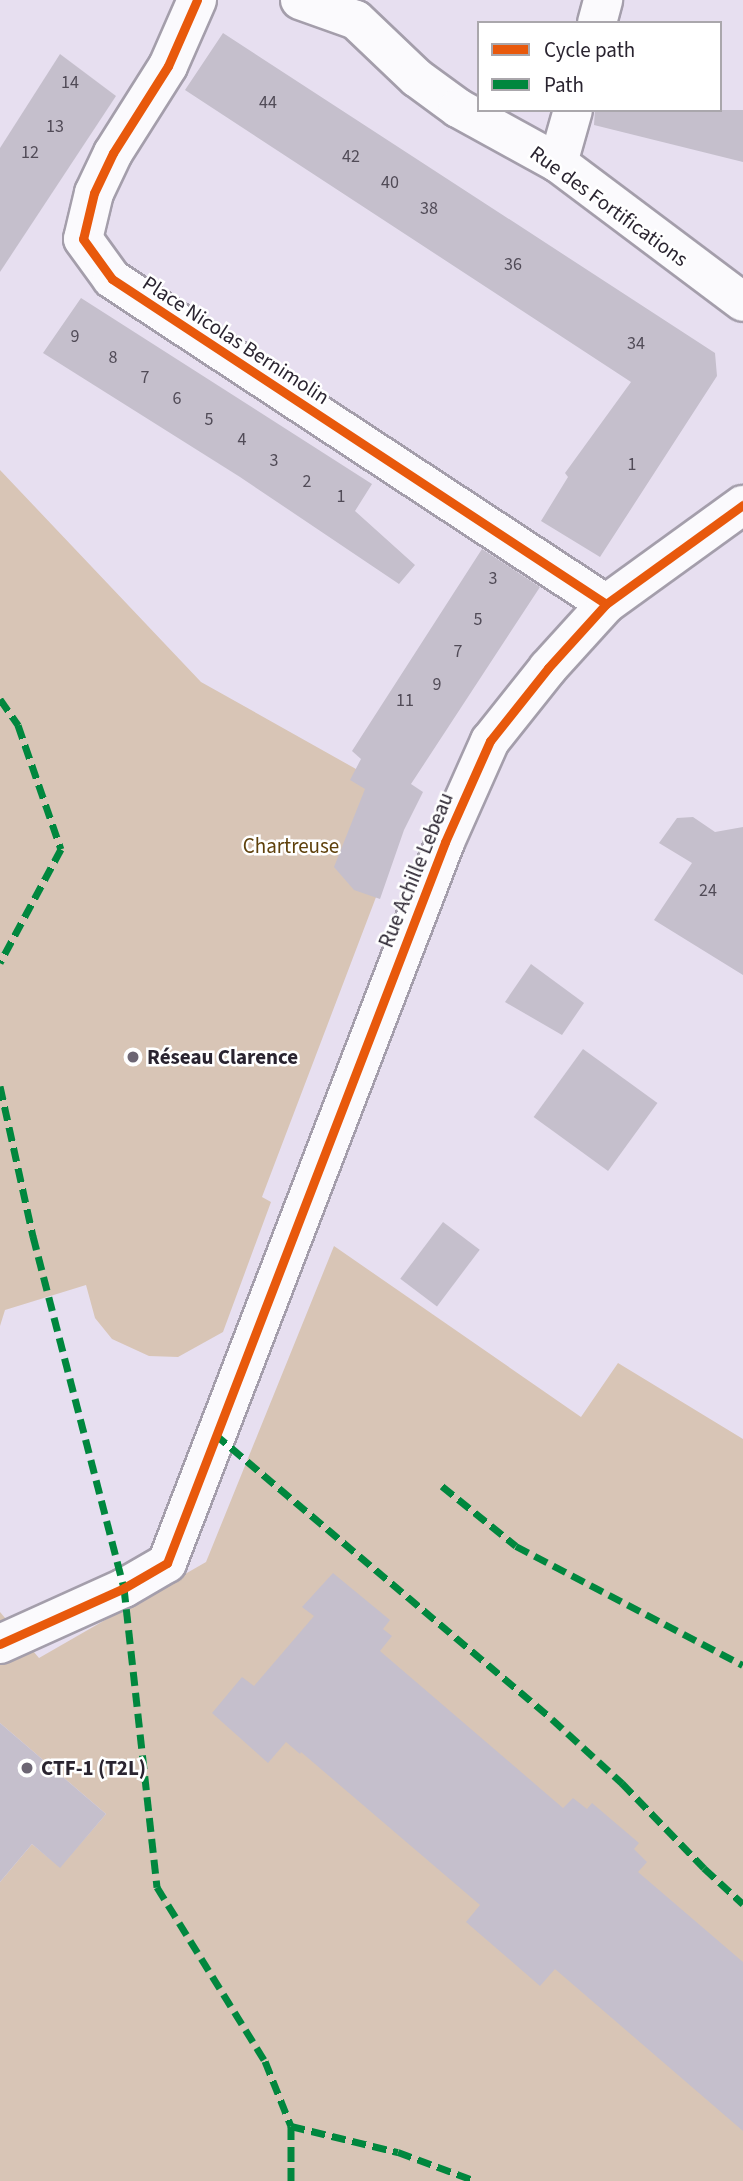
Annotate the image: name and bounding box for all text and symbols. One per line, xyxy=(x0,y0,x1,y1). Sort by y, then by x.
legend xyxy=(477,21,722,112)
text: Cycle path xyxy=(544,35,635,65)
text: Path xyxy=(544,70,584,100)
house number: 14 xyxy=(61,72,79,94)
house number: 44 xyxy=(259,92,277,114)
house number: 13 xyxy=(46,116,64,138)
street label: Rue des Fortifications xyxy=(525,140,693,272)
house number: 12 xyxy=(21,142,39,164)
house number: 42 xyxy=(342,146,360,168)
house number: 40 xyxy=(381,172,399,194)
house number: 38 xyxy=(420,198,438,220)
house number: 36 xyxy=(504,254,522,276)
street label: Place Nicolas Bernimolin xyxy=(138,270,334,410)
house number: 9 xyxy=(71,326,79,348)
house number: 34 xyxy=(627,333,645,355)
house number: 8 xyxy=(109,347,117,369)
house number: 7 xyxy=(141,367,149,389)
house number: 6 xyxy=(173,388,181,410)
house number: 5 xyxy=(205,409,213,431)
house number: 4 xyxy=(238,429,246,451)
house number: 3 xyxy=(270,450,278,472)
house number: 1 xyxy=(628,454,636,476)
house number: 2 xyxy=(303,471,311,493)
house number: 1 xyxy=(337,486,345,508)
house number: 3 xyxy=(489,568,497,590)
house number: 5 xyxy=(474,609,482,631)
house number: 7 xyxy=(454,641,462,663)
house number: 9 xyxy=(433,674,441,696)
house number: 11 xyxy=(396,690,414,712)
street label: Rue Achille Lebeau xyxy=(373,789,459,951)
park label: Chartreuse xyxy=(243,833,339,859)
house number: 24 xyxy=(699,880,717,902)
place label: Réseau Clarence xyxy=(147,1044,298,1070)
marker: Réseau Clarence xyxy=(125,1049,141,1065)
place label: CTF-1 (T2L) xyxy=(41,1755,146,1781)
marker: CTF-1 (T2L) xyxy=(19,1760,35,1776)

